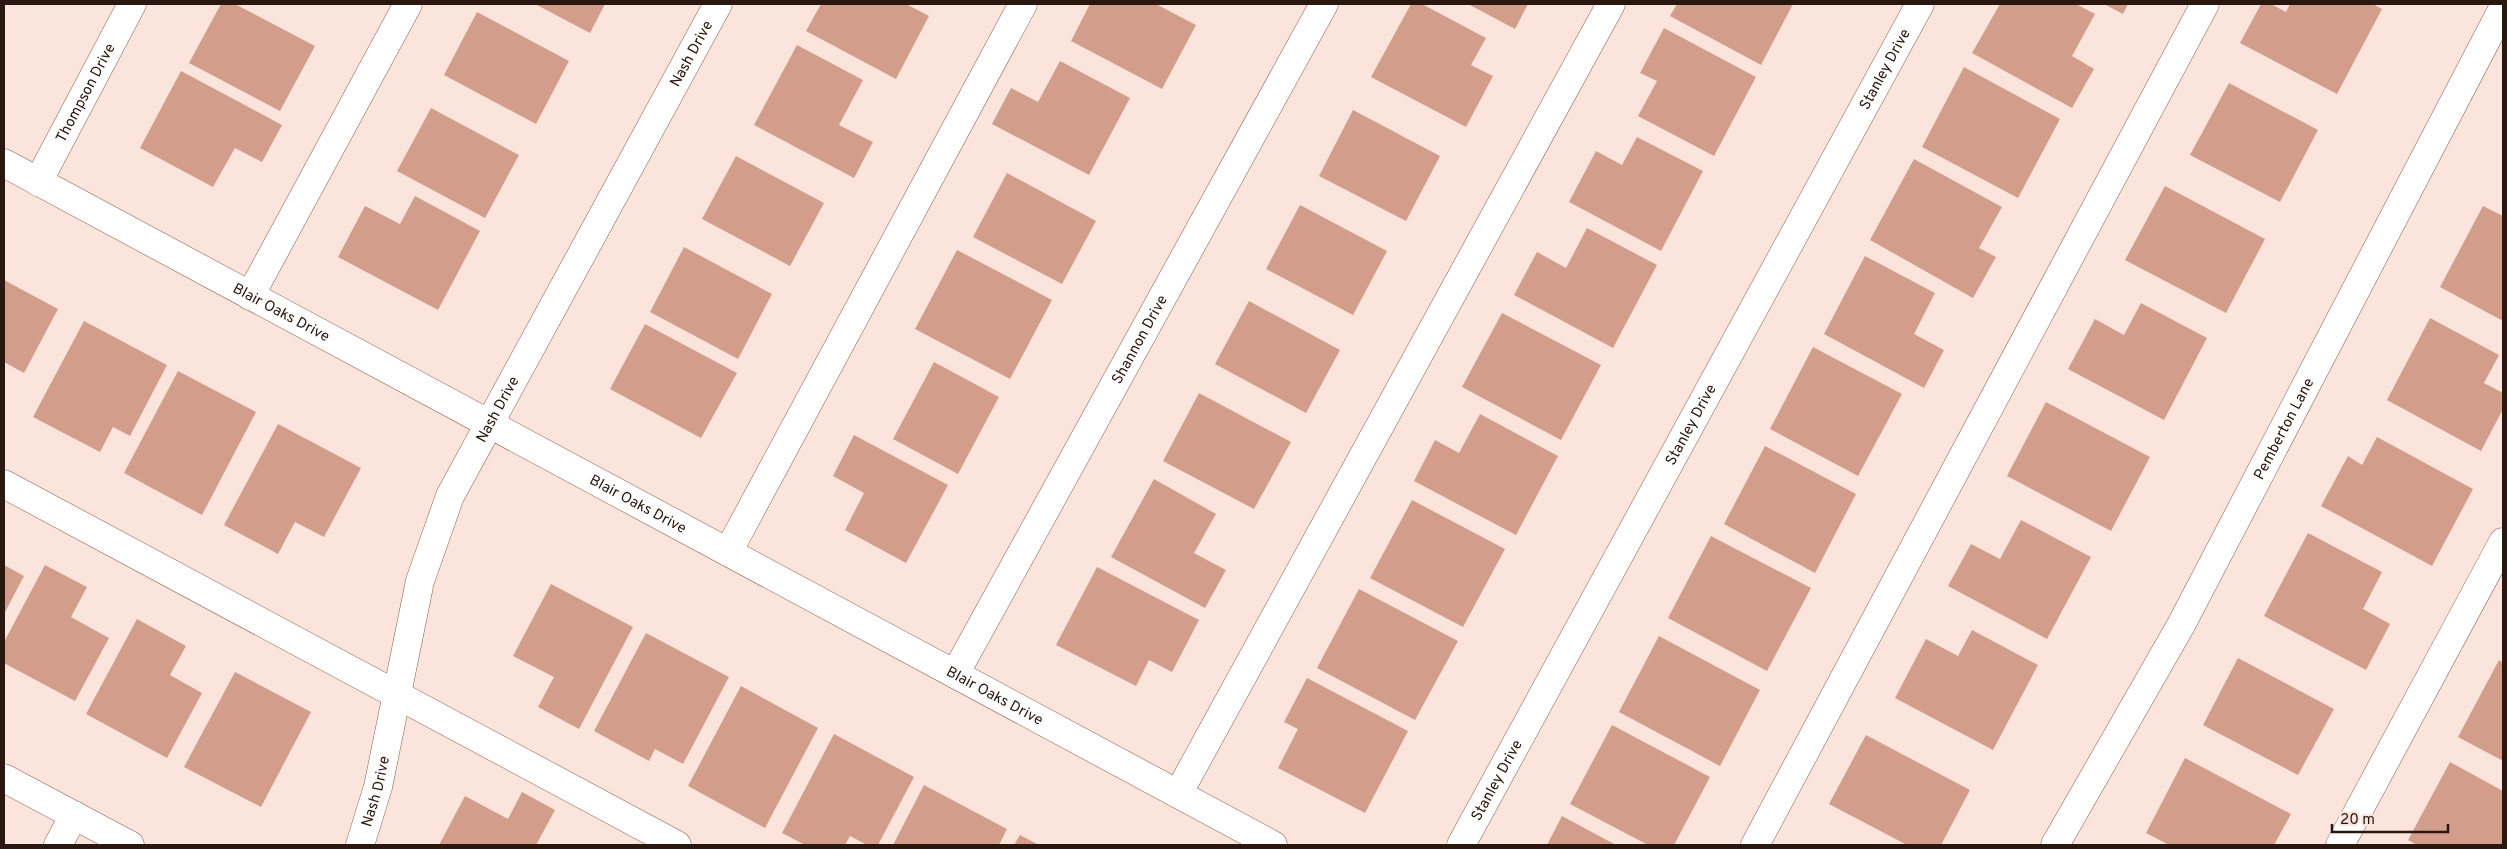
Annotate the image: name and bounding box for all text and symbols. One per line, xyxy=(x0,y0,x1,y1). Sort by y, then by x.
street label: Nash Drive xyxy=(667,18,718,91)
street label: Stanley Drive xyxy=(1856,26,1916,114)
street label: Thompson Drive xyxy=(52,40,121,146)
street label: Blair Oaks Drive xyxy=(229,280,332,347)
street label: Shannon Drive xyxy=(1108,292,1173,388)
street label: Nash Drive xyxy=(473,373,524,446)
street label: Pemberton Lane xyxy=(2250,375,2319,484)
street label: Stanley Drive xyxy=(1662,381,1722,469)
street label: Blair Oaks Drive xyxy=(586,471,689,539)
street label: Blair Oaks Drive xyxy=(943,663,1046,731)
street label: Stanley Drive xyxy=(1468,737,1528,825)
street label: Nash Drive xyxy=(358,754,395,829)
scale bar xyxy=(2332,802,2448,834)
text: 20 m xyxy=(2340,811,2375,830)

